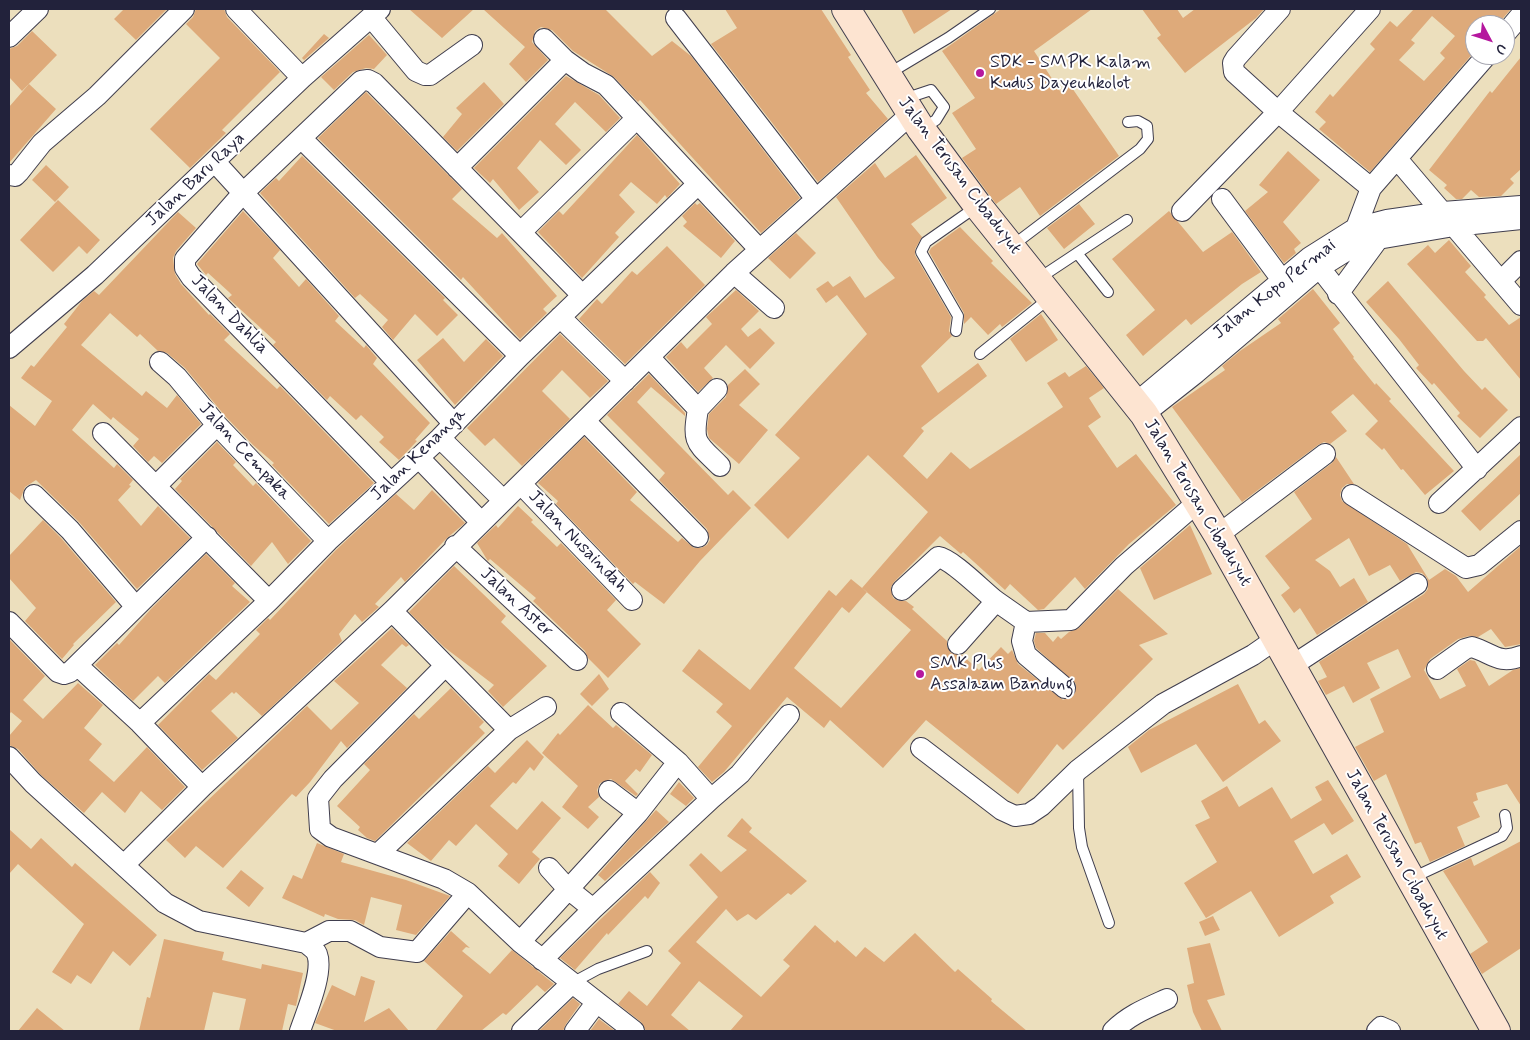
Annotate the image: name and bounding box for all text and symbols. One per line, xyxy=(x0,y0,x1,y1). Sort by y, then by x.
north arrow xyxy=(1465,15,1515,65)
text: U xyxy=(1491,40,1511,58)
place label: SDK - SMPK Kalam Kudus Dayeuhkolot xyxy=(990,52,1151,94)
marker: SDK - SMPK Kalam Kudus Dayeuhkolot xyxy=(974,67,986,79)
street label: Jalan Terusan Cibaduyut xyxy=(893,93,1025,259)
street label: Jalan Baru Raya xyxy=(142,128,250,232)
street label: Jalan Kopo Permai xyxy=(1209,235,1341,345)
street label: Jalan Dahlia xyxy=(186,271,272,359)
street label: Jalan Cempaka xyxy=(193,399,295,505)
street label: Jalan Kenanga xyxy=(367,404,471,506)
street label: Jalan Terusan Cibaduyut xyxy=(1138,415,1256,591)
street label: Jalan Nusaindah xyxy=(523,486,631,598)
street label: Jalan Aster xyxy=(475,564,557,642)
place label: SMK Plus Assalaam Bandung xyxy=(930,653,1074,696)
marker: SMK Plus Assalaam Bandung xyxy=(914,668,926,680)
street label: Jalan Terusan Cibaduyut xyxy=(1340,766,1452,944)

